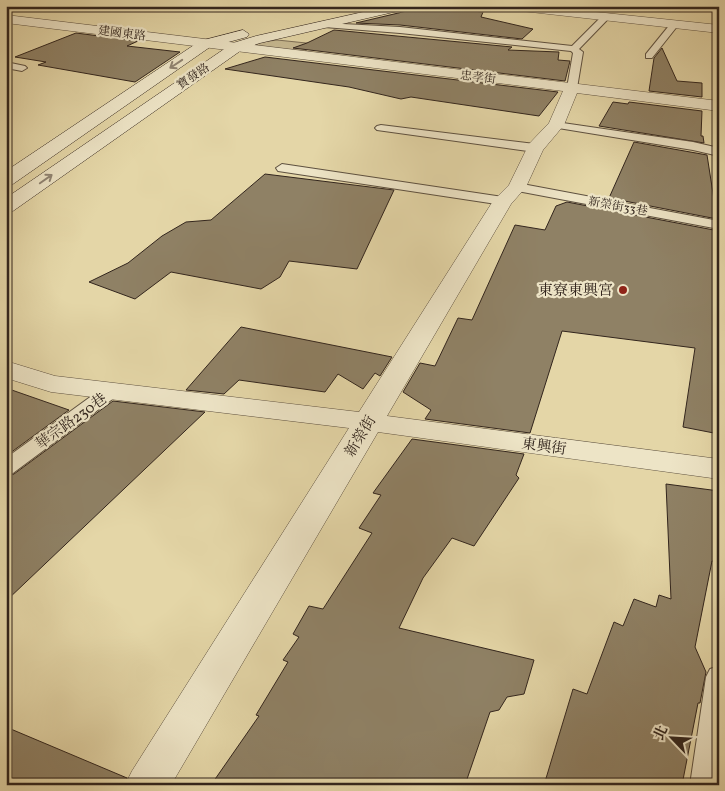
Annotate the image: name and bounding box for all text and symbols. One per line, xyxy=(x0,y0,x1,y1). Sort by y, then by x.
street label: 建國東路 xyxy=(97,23,147,45)
one-way arrow xyxy=(169,59,183,69)
street label: 寶發路 xyxy=(174,60,213,94)
street label: 忠孝街 xyxy=(459,68,498,88)
one-way arrow xyxy=(39,174,53,184)
street label: 新榮街33巷 xyxy=(587,194,649,220)
place label: 東寮東興宮 xyxy=(538,281,613,302)
marker: 東寮東興宮 xyxy=(617,284,629,296)
street label: 華宗路230巷 xyxy=(32,389,112,455)
street label: 新榮街 xyxy=(341,412,382,461)
street label: 東興街 xyxy=(520,434,568,461)
north arrow xyxy=(648,714,698,764)
text: 北 xyxy=(650,723,673,743)

